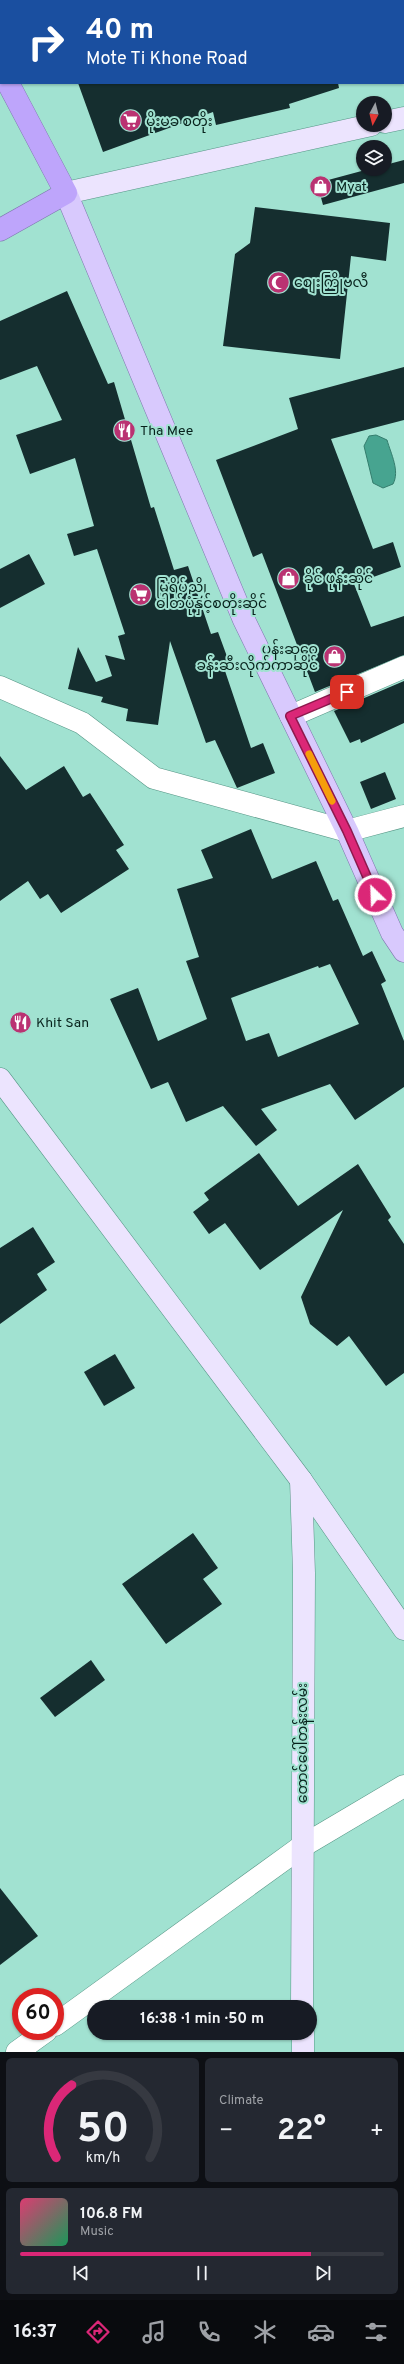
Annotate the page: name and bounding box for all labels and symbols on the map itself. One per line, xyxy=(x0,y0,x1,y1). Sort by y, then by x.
north arrow xyxy=(356,96,392,132)
supermarket icon: မိုးမခ စတိုး xyxy=(118,108,144,134)
place label: မိုးမခ စတိုး xyxy=(146,111,213,133)
shop icon: Myat xyxy=(307,173,333,199)
place label: Myat xyxy=(336,179,367,196)
mosque icon: စျေးကြိုဗလီ xyxy=(265,269,291,295)
place label: စျေးကြိုဗလီ xyxy=(294,272,368,294)
restaurant icon: Tha Mee xyxy=(111,417,137,443)
place label: Tha Mee xyxy=(140,423,193,440)
shop icon: ခိုင် ဖုန်းဆိုင် xyxy=(276,565,302,591)
place label: ခိုင် ဖုန်းဆိုင် xyxy=(304,568,373,590)
place label: မြရိပ်ညို ဓါတ်ပုံနှင့်စတိုးဆိုင် xyxy=(156,577,267,615)
supermarket icon: မြရိပ်ညို ဓါတ်ပုံနှင့်စတိုးဆိုင် xyxy=(128,582,154,608)
place label: ပန်းဆုဝေ ခန်းဆီးလိုက်ကာဆိုင် xyxy=(197,639,318,677)
shop icon: ပန်းဆုဝေ ခန်းဆီးလိုက်ကာဆိုင် xyxy=(321,644,347,670)
pin xyxy=(330,675,364,709)
position arrow xyxy=(354,874,396,916)
restaurant icon: Khit San xyxy=(7,1009,33,1035)
place label: Khit San xyxy=(36,1015,89,1032)
street label: တောင်ပေါ်တန်းလမ်း xyxy=(292,1683,314,1803)
speed limit sign: 60 xyxy=(12,1988,64,2040)

